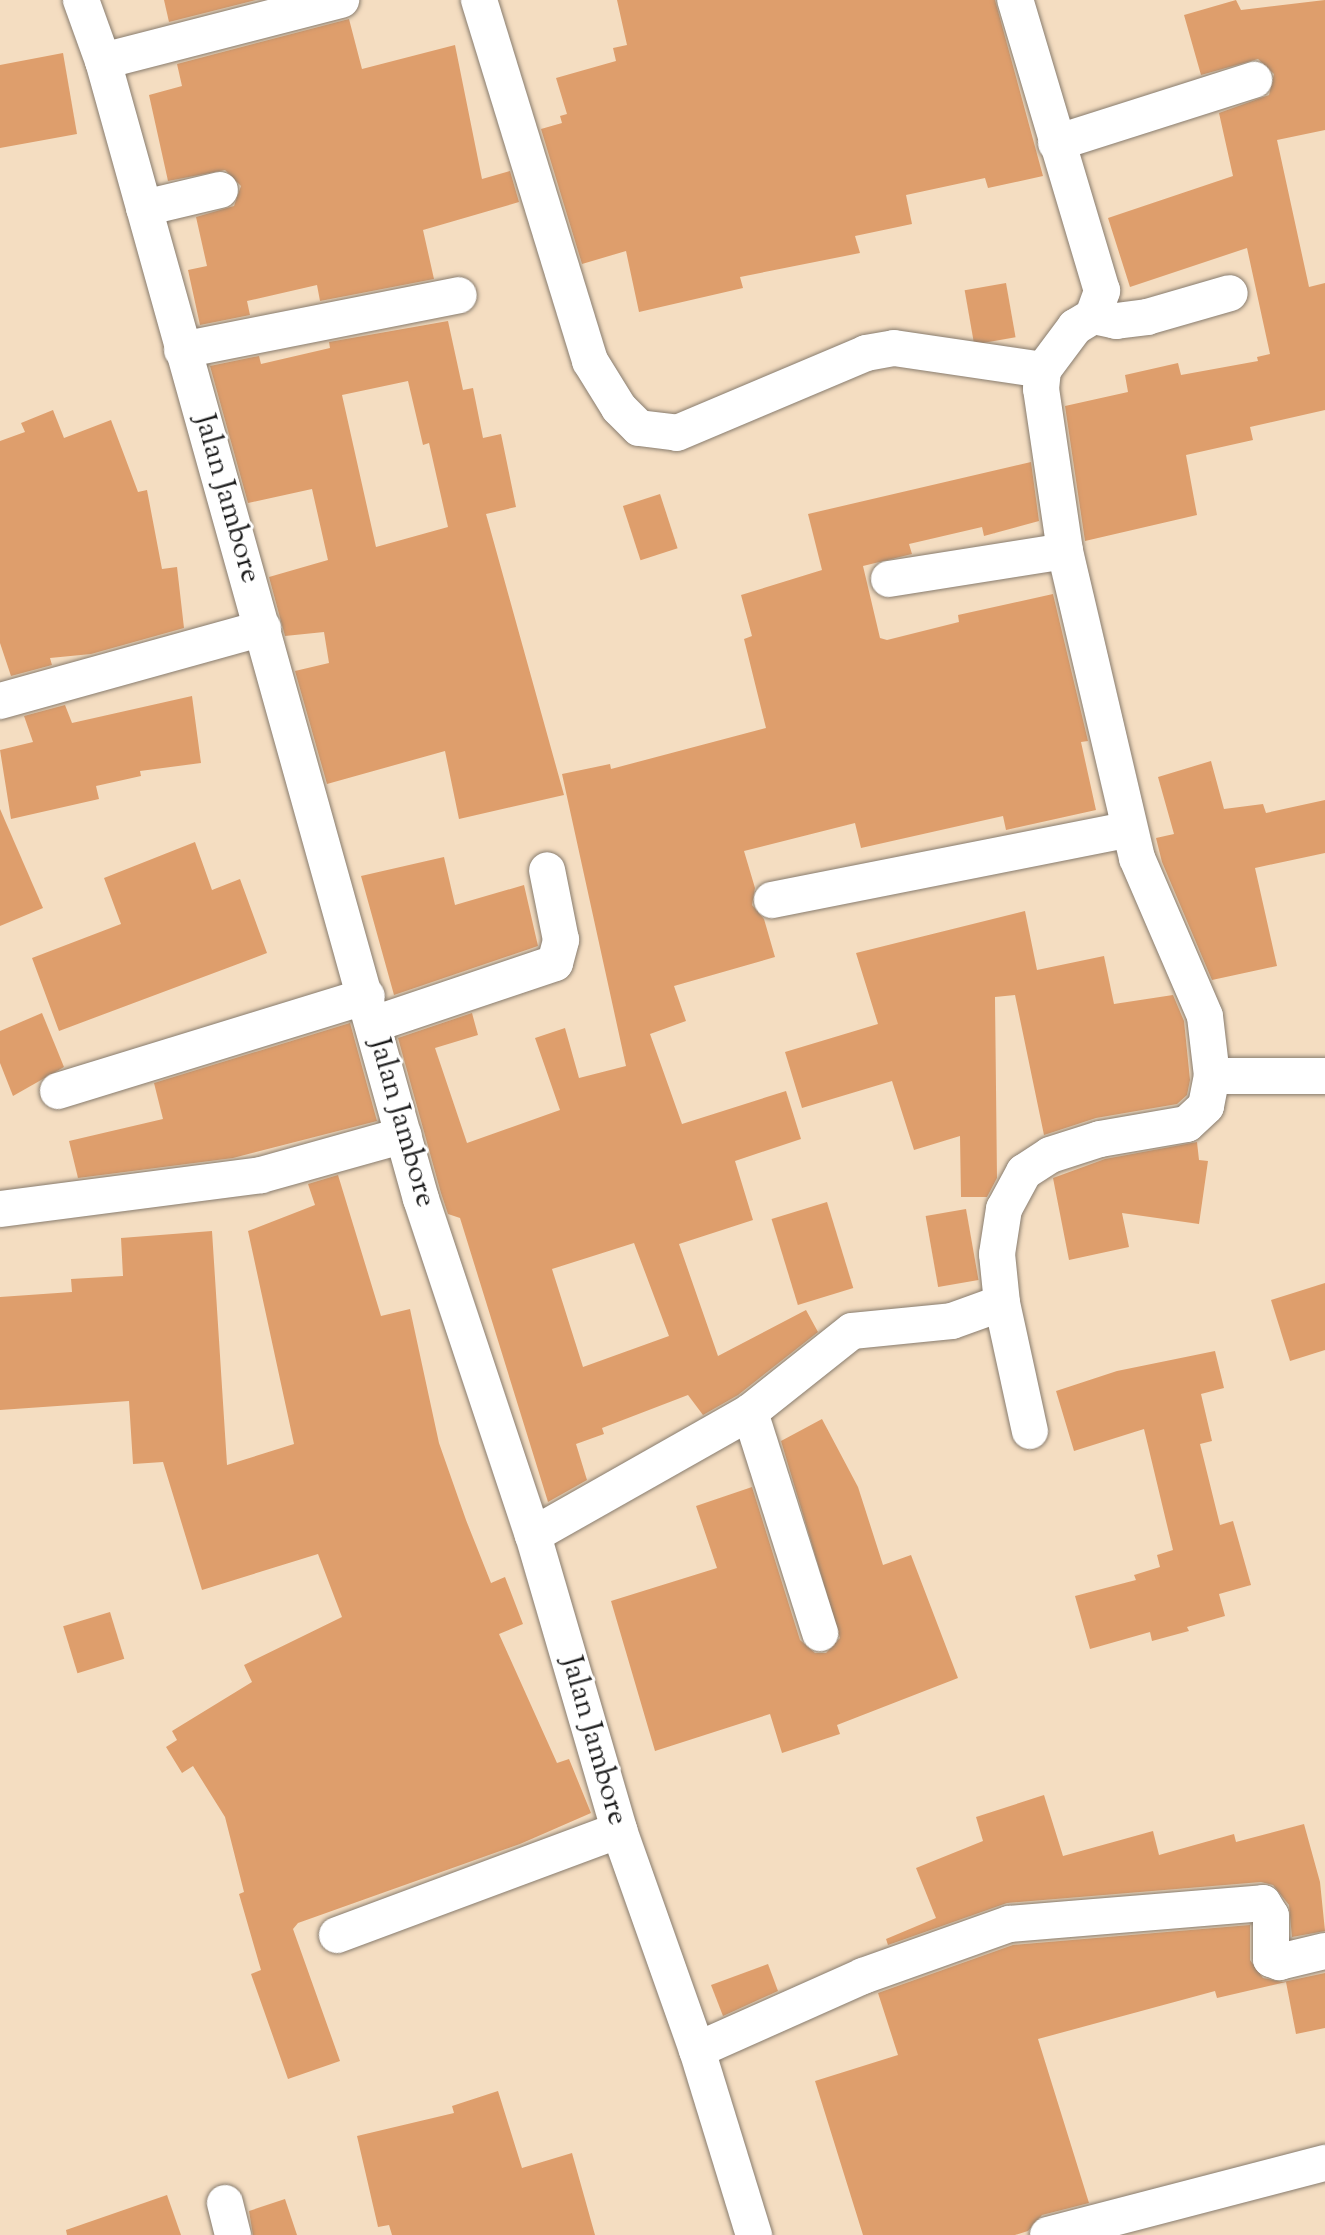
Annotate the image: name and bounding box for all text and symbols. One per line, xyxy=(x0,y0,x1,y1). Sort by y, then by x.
street label: Jalan Jambore xyxy=(185,410,267,588)
street label: Jalan Jambore xyxy=(360,1034,442,1212)
street label: Jalan Jambore xyxy=(552,1652,634,1830)

